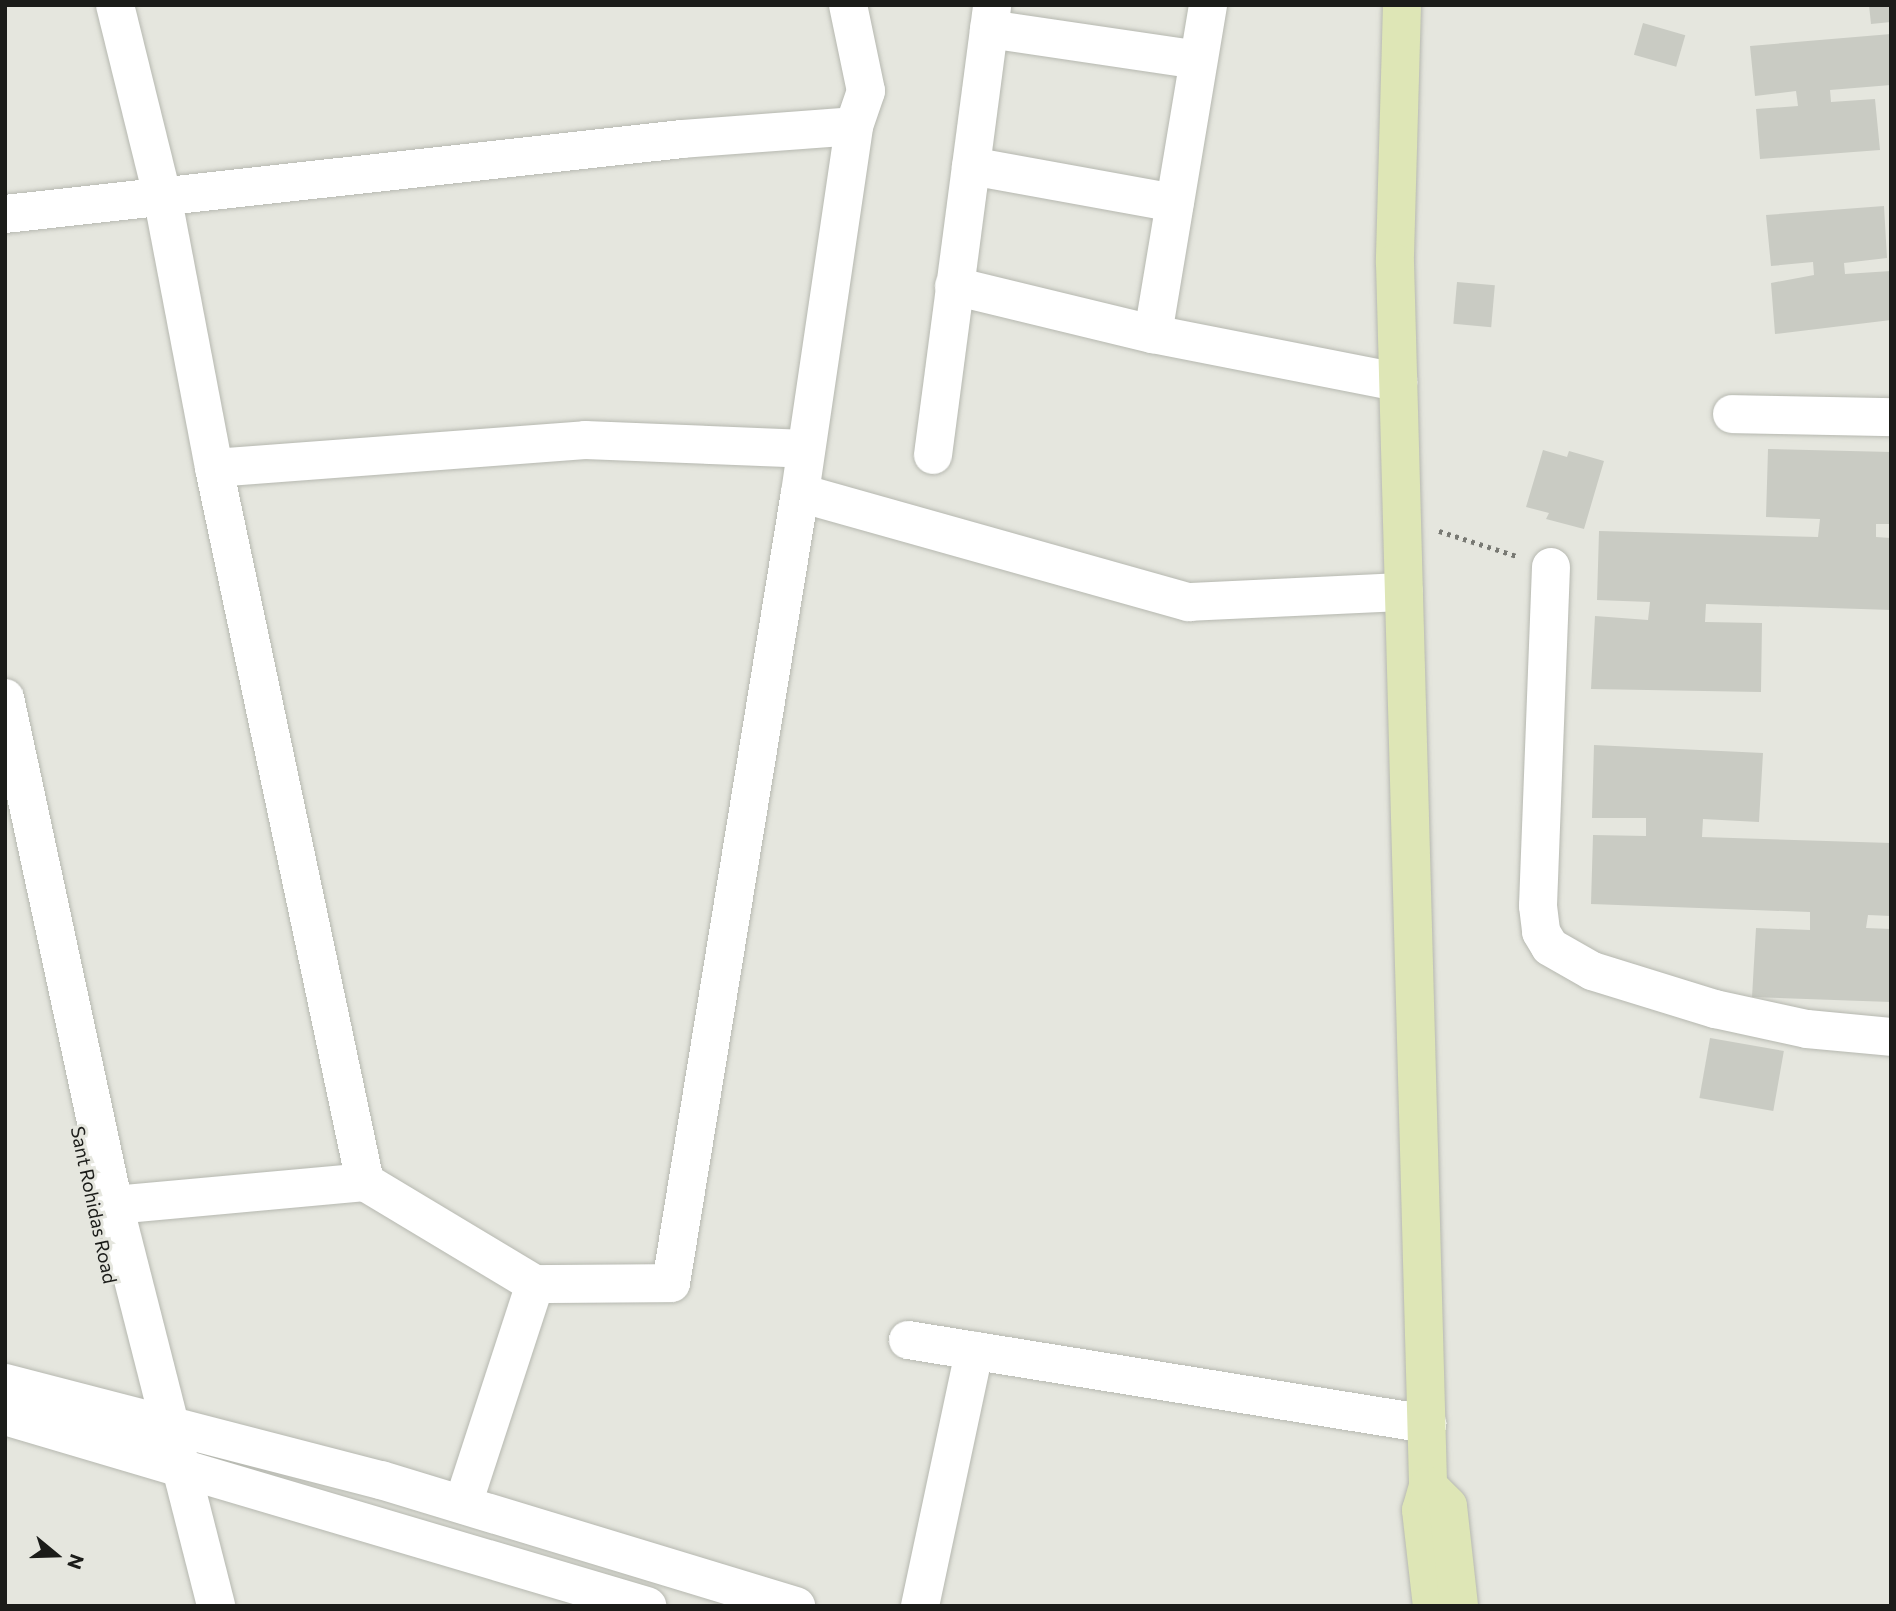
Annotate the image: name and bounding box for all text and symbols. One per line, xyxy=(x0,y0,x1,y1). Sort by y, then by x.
street label: Sant Rohidas Road xyxy=(66,1124,122,1286)
north arrow xyxy=(21,1520,91,1590)
text: N xyxy=(63,1552,90,1572)

